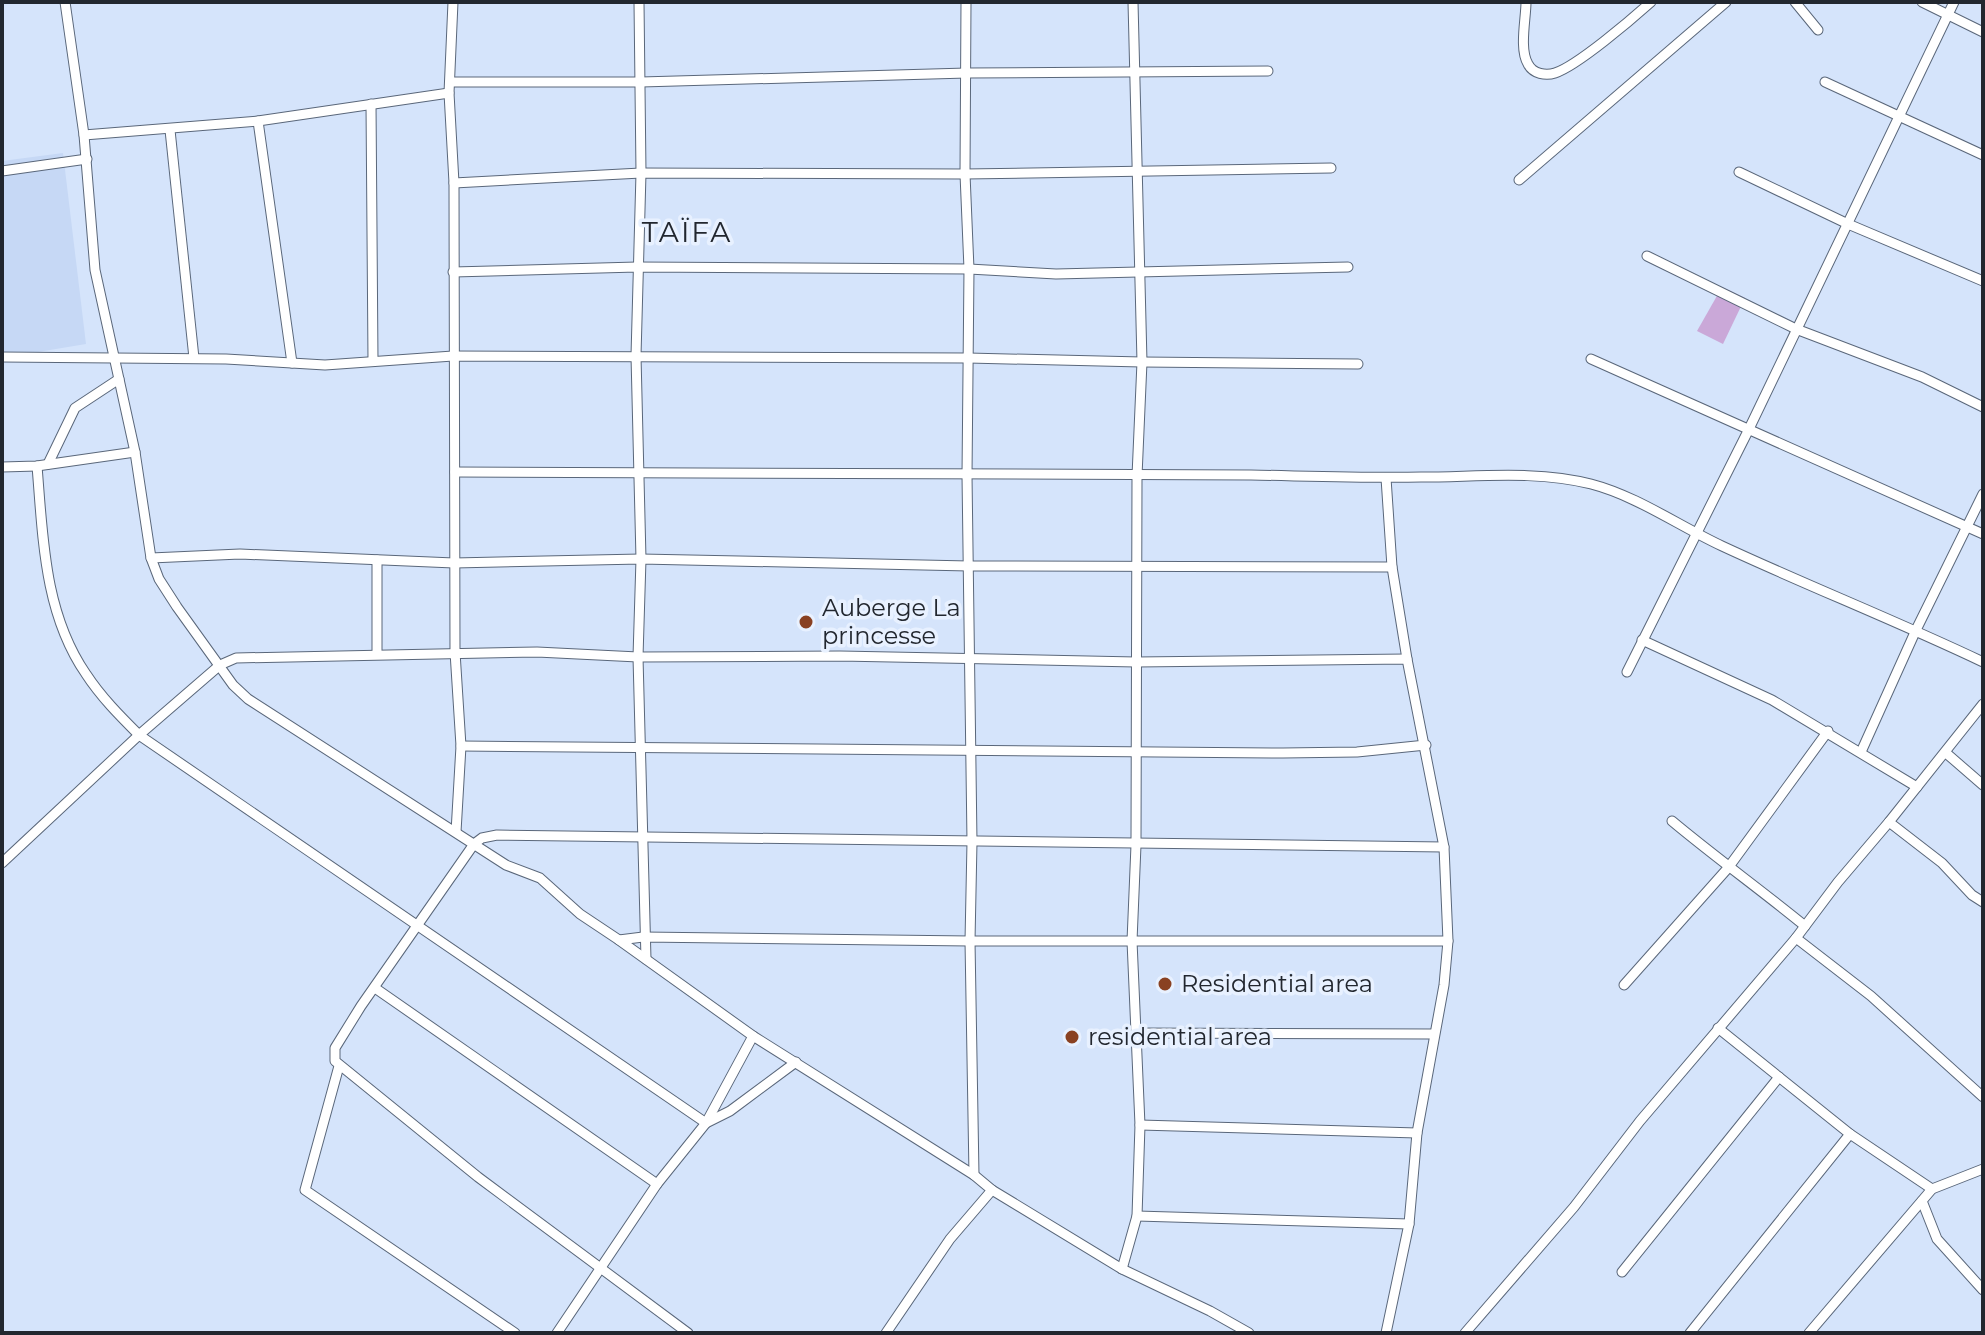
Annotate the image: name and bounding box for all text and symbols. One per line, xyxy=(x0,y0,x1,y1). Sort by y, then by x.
district label: TAÏFA xyxy=(642,215,732,249)
place label: Auberge La princesse xyxy=(822,593,961,650)
marker: Auberge La princesse xyxy=(797,613,815,631)
place label: Residential area xyxy=(1181,969,1373,998)
marker: Residential area xyxy=(1156,975,1174,993)
place label: residential area xyxy=(1088,1022,1272,1051)
marker: residential area xyxy=(1063,1028,1081,1046)

